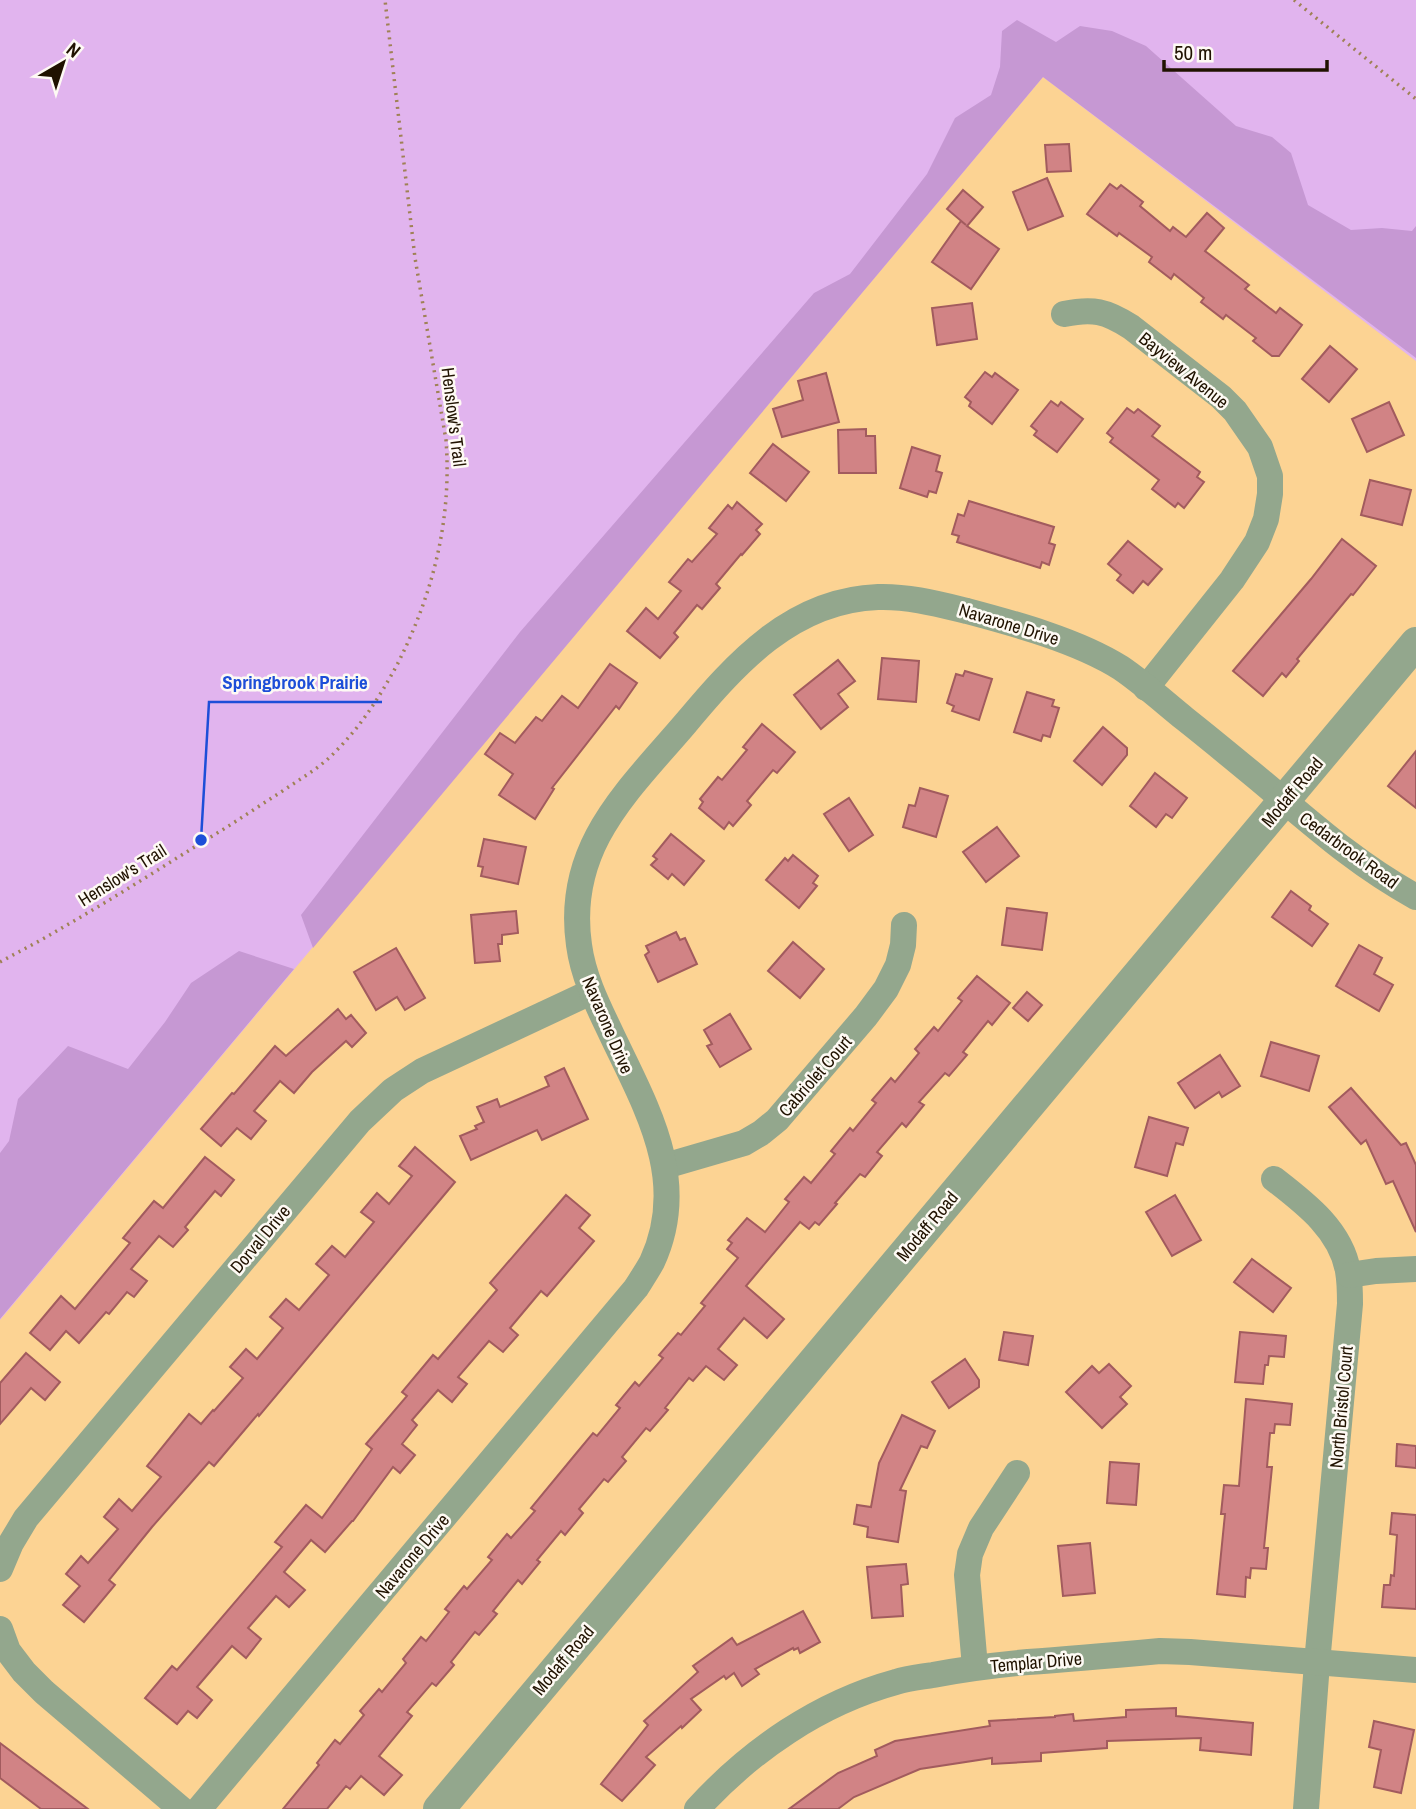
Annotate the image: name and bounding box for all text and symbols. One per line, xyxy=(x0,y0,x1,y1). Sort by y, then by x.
north arrow xyxy=(28,28,98,98)
scale bar xyxy=(1164,28,1327,72)
text: N xyxy=(61,36,86,63)
text: 50 m xyxy=(1174,38,1212,67)
street label: Bayview Avenue xyxy=(1134,326,1234,414)
street label: Henslow's Trail xyxy=(436,366,472,468)
street label: Navarone Drive xyxy=(956,597,1062,651)
callout: Springbrook Prairie xyxy=(209,662,382,702)
text: Springbrook Prairie xyxy=(222,669,368,695)
street label: Modaff Road xyxy=(1255,752,1329,832)
street label: Cedarbrook Road xyxy=(1295,806,1403,894)
street label: Henslow's Trail xyxy=(73,838,171,912)
street label: Navarone Drive xyxy=(576,973,640,1077)
street label: Cabriolet Court xyxy=(773,1030,857,1122)
street label: Modaff Road xyxy=(890,1186,964,1266)
street label: Dorval Drive xyxy=(224,1200,296,1278)
street label: North Bristol Court xyxy=(1323,1345,1359,1469)
street label: Navarone Drive xyxy=(369,1508,455,1604)
street label: Modaff Road xyxy=(526,1620,600,1700)
street label: Templar Drive xyxy=(989,1646,1083,1678)

